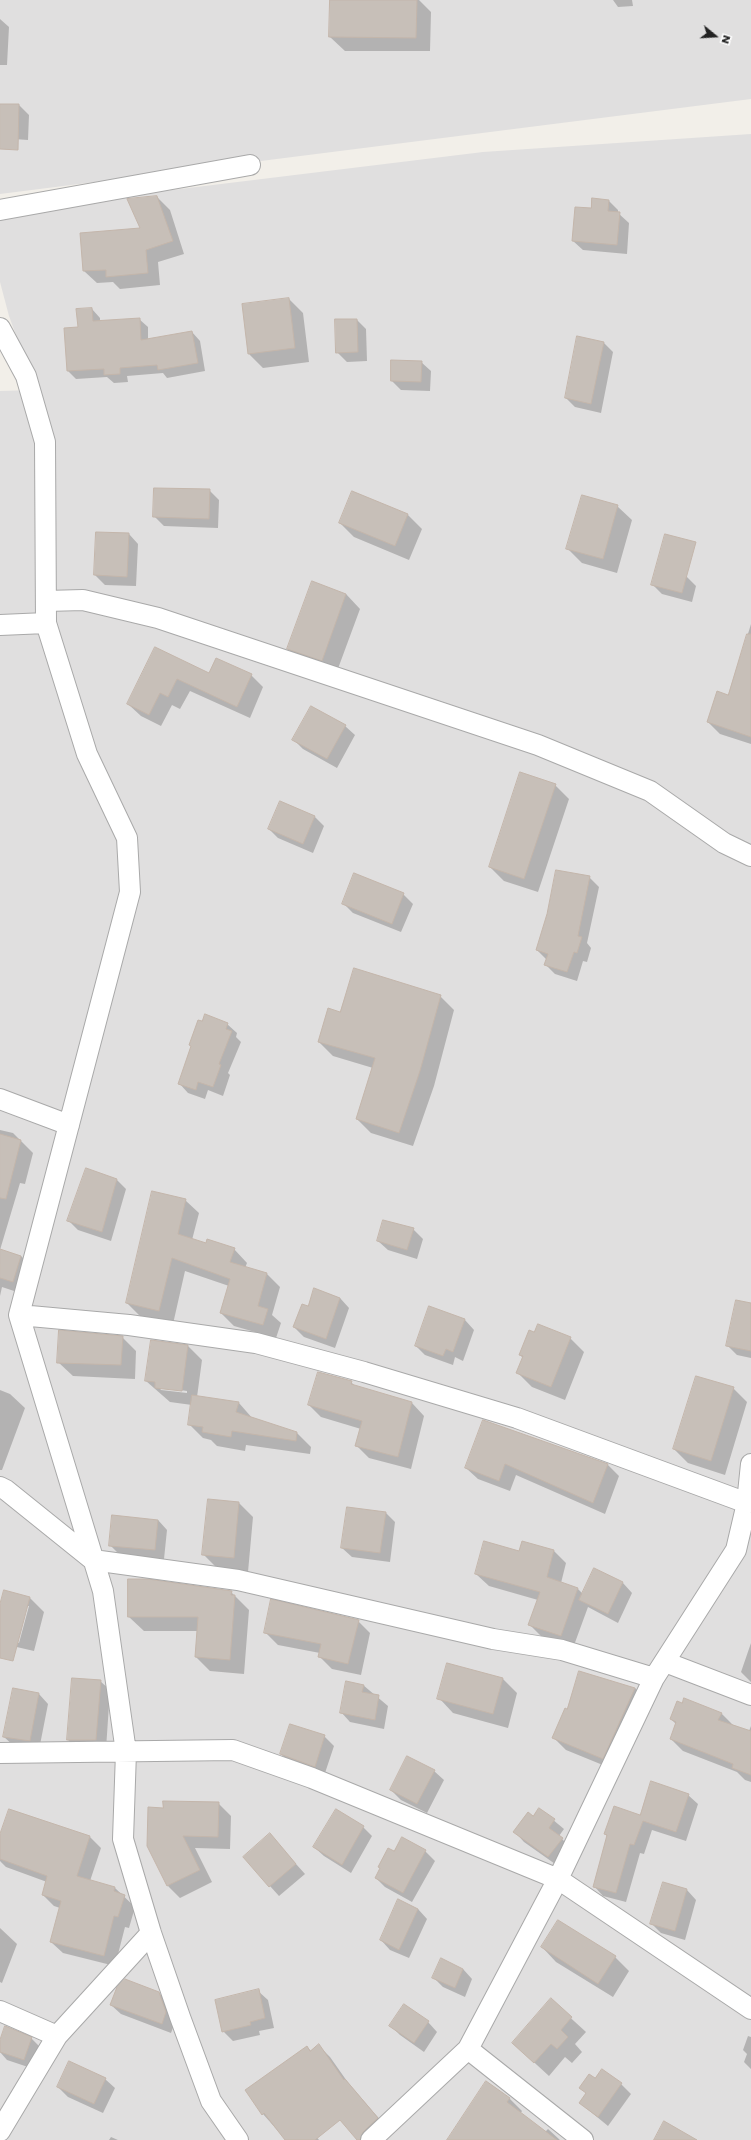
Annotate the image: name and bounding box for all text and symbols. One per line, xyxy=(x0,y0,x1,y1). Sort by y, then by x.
north arrow xyxy=(695,16,735,56)
text: N xyxy=(718,33,735,46)

